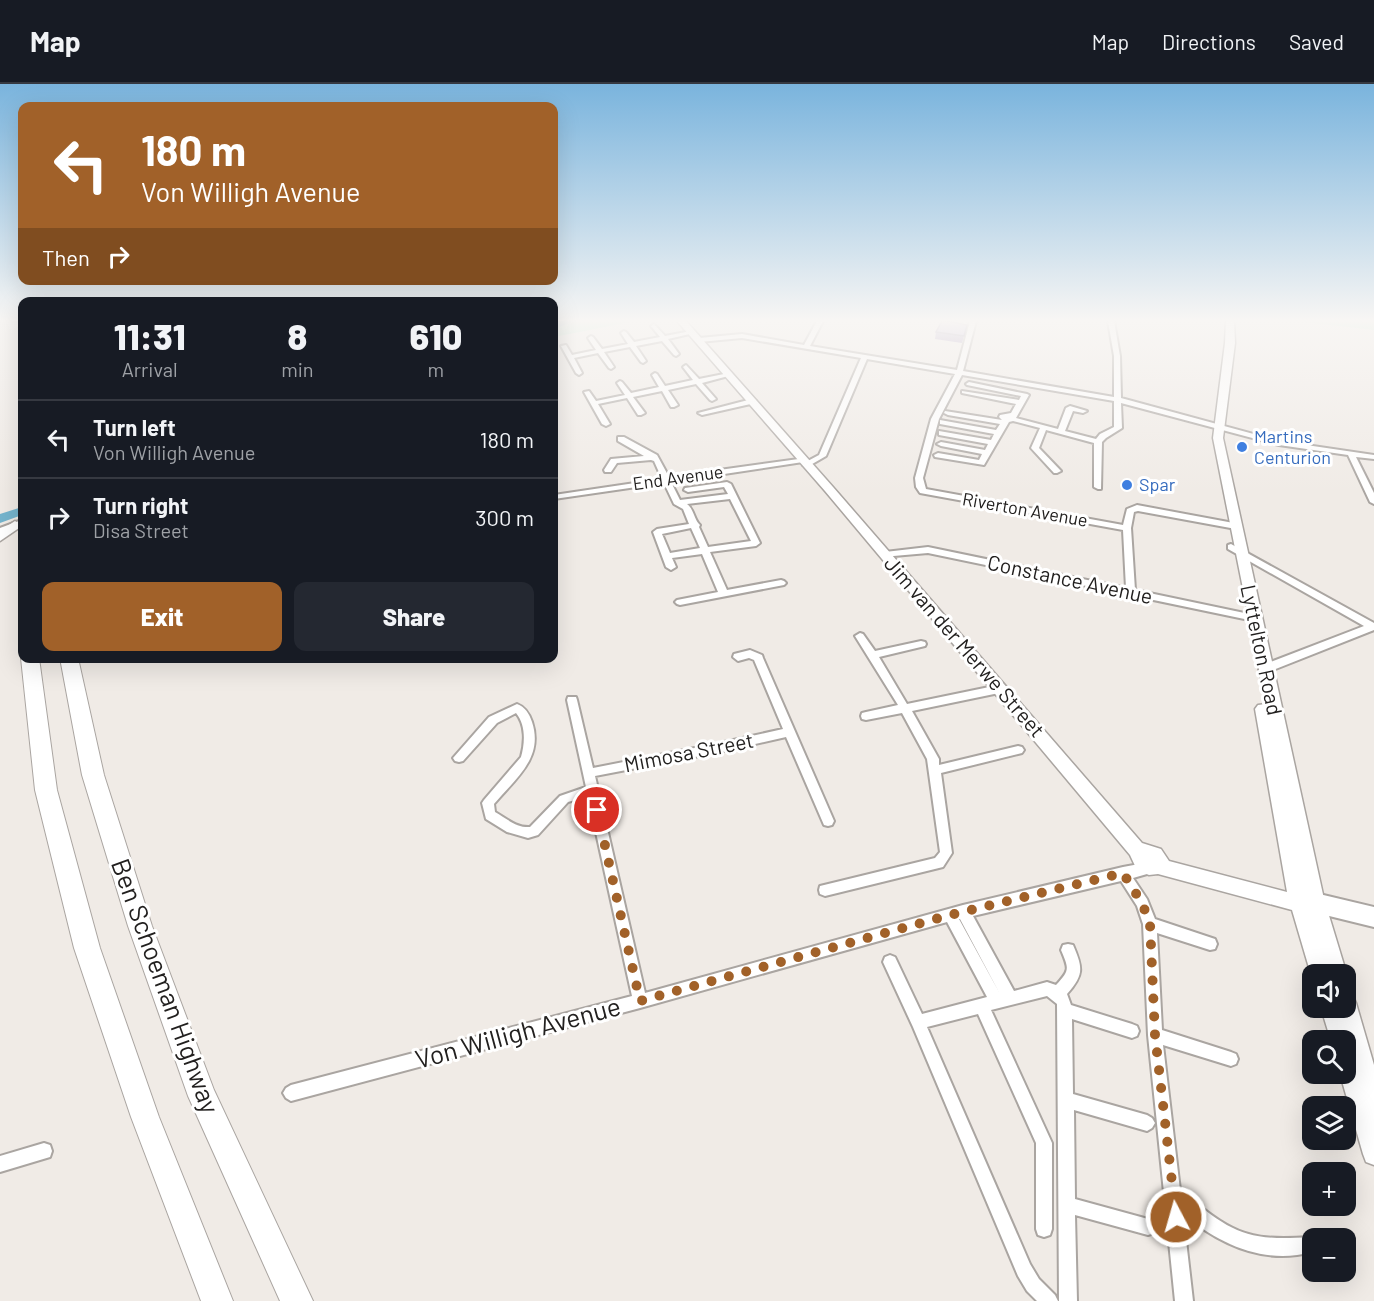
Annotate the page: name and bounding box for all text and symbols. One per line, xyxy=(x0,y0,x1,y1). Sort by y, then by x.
text: Map xyxy=(30,24,81,58)
text: Map xyxy=(1092,29,1129,54)
text: Directions xyxy=(1162,29,1256,54)
text: Saved xyxy=(1289,29,1344,54)
text: 180 m xyxy=(141,124,246,174)
icon: left xyxy=(42,126,120,204)
text: Von Willigh Avenue xyxy=(141,175,360,207)
icon: right xyxy=(102,240,135,273)
text: Then xyxy=(42,244,90,270)
text: 11:31 xyxy=(114,314,186,357)
text: 8 xyxy=(288,314,307,357)
text: 610 xyxy=(409,314,462,357)
text: Arrival xyxy=(122,357,178,381)
text: min xyxy=(281,357,314,381)
text: m xyxy=(428,357,444,381)
text: Turn left xyxy=(93,414,176,440)
icon: left xyxy=(42,423,75,456)
place label: Martins Centurion xyxy=(1254,425,1331,468)
text: 180 m xyxy=(480,426,534,452)
text: Von Willigh Avenue xyxy=(93,440,255,464)
marker: Martins Centurion xyxy=(1235,440,1249,454)
street label: End Avenue xyxy=(631,460,725,494)
place label: Spar xyxy=(1139,473,1176,495)
marker: Spar xyxy=(1120,478,1134,492)
street label: Riverton Avenue xyxy=(961,487,1090,531)
text: Turn right xyxy=(93,492,188,518)
icon: right xyxy=(42,501,75,534)
text: 300 m xyxy=(475,504,534,530)
text: Disa Street xyxy=(93,518,189,542)
street label: Constance Avenue xyxy=(985,549,1155,608)
street label: Jim van der Merwe Street xyxy=(880,550,1050,742)
button: Exit xyxy=(42,582,282,651)
button: Share xyxy=(294,582,534,651)
street label: Lyttelton Road xyxy=(1236,582,1289,717)
street label: Mimosa Street xyxy=(622,727,756,776)
pin xyxy=(571,784,622,835)
icon: arrive xyxy=(580,793,613,826)
street label: Ben Schoeman Highway xyxy=(106,854,227,1117)
map controls xyxy=(1302,964,1356,1282)
button: sound xyxy=(1302,964,1356,1018)
street label: Von Willigh Avenue xyxy=(412,989,624,1074)
button: search xyxy=(1302,1030,1356,1084)
button: layers xyxy=(1302,1096,1356,1150)
button: + xyxy=(1302,1162,1356,1216)
position arrow xyxy=(1144,1185,1208,1249)
button: − xyxy=(1302,1228,1356,1282)

